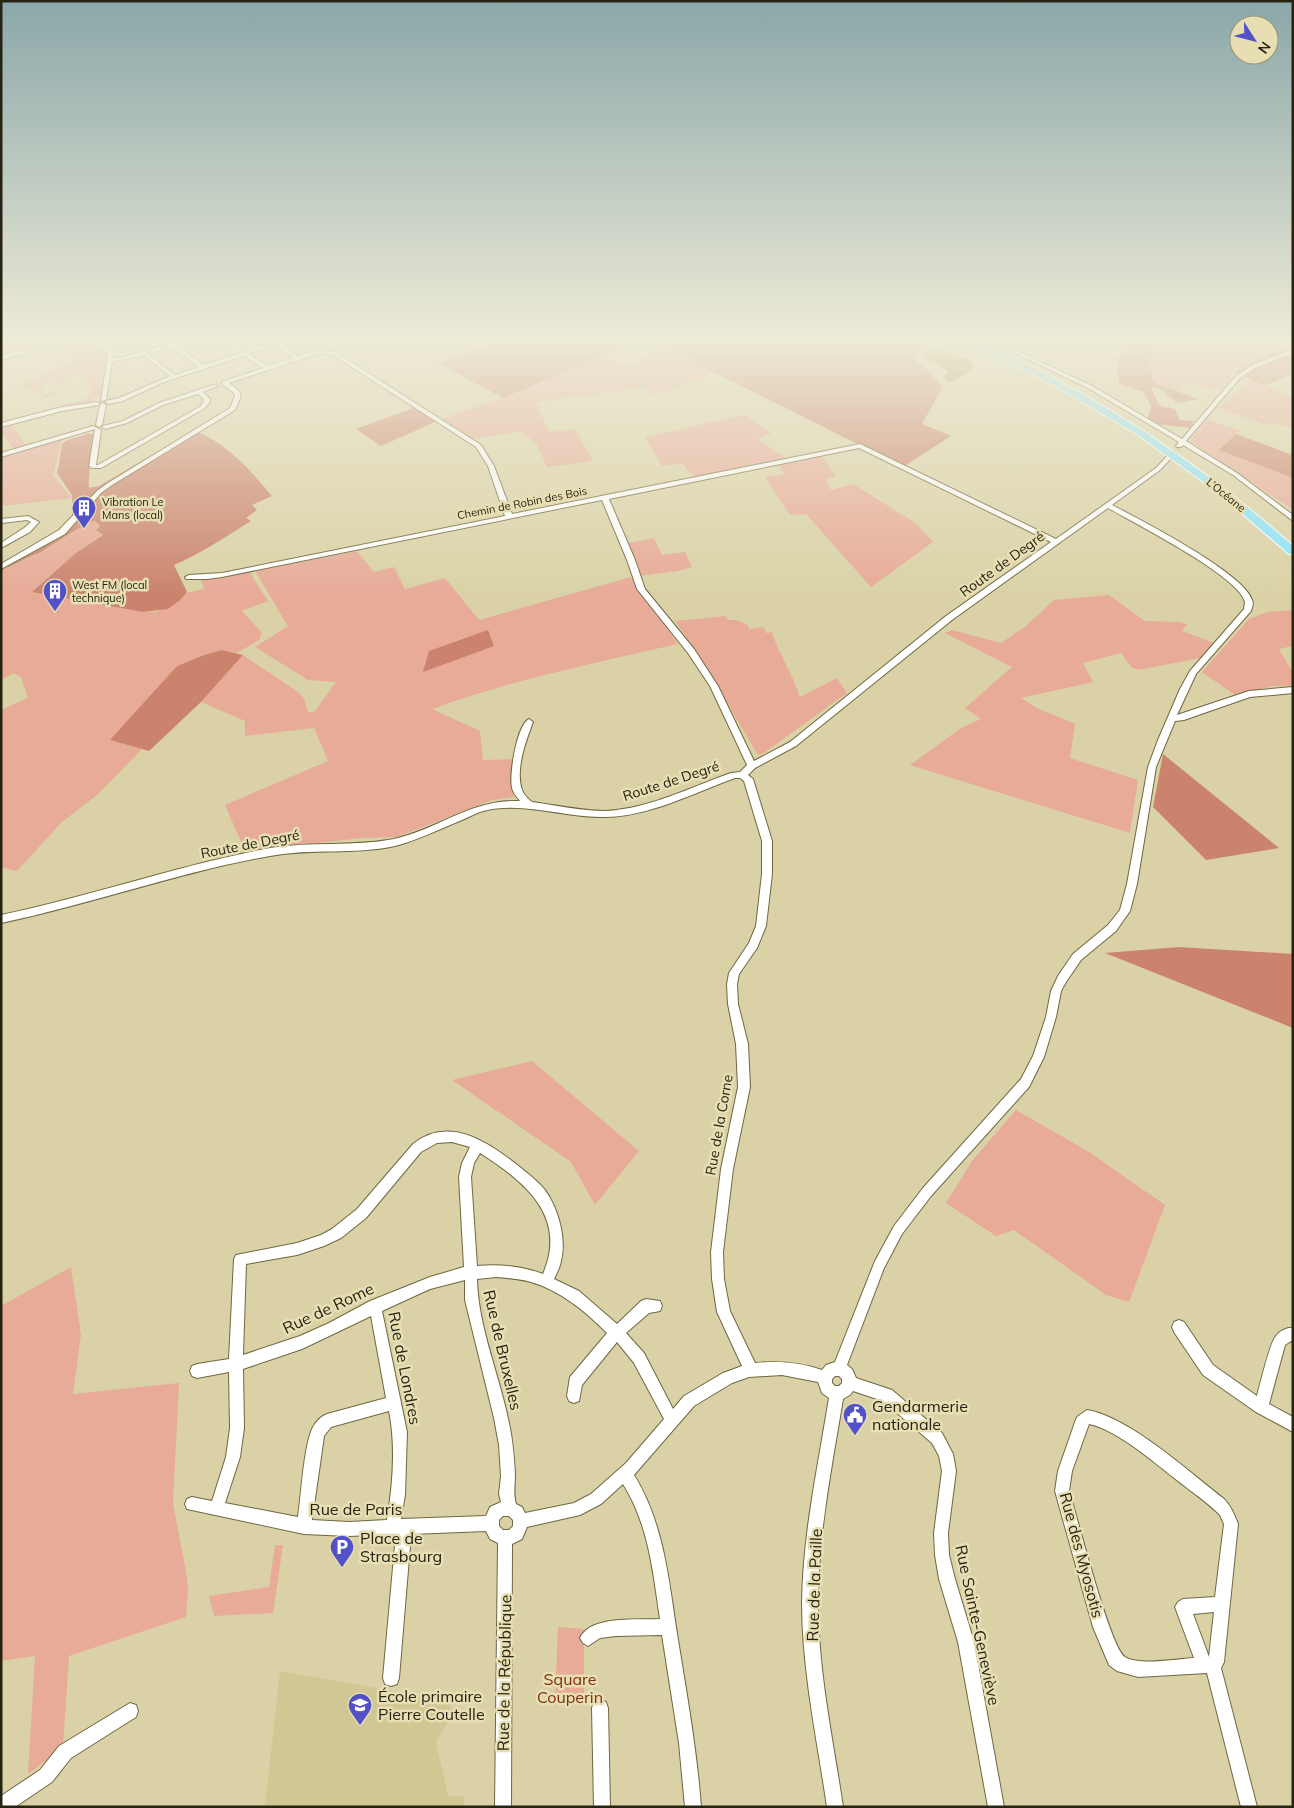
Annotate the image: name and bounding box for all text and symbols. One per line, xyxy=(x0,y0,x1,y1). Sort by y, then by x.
north arrow xyxy=(1229,15,1279,65)
text: N xyxy=(1254,38,1275,57)
street label: L’Océane xyxy=(1203,475,1249,515)
street label: Chemin de Robin des Bois xyxy=(456,484,588,522)
building icon: Vibration Le Mans (local) xyxy=(71,495,97,529)
place label: Vibration Le Mans (local) xyxy=(102,495,163,522)
street label: Route de Degré xyxy=(956,527,1048,601)
building icon: West FM (local technique) xyxy=(42,578,68,612)
place label: West FM (local technique) xyxy=(72,578,147,605)
street label: Route de Degré xyxy=(620,757,722,805)
street label: Route de Degré xyxy=(199,826,301,862)
street label: Rue de la Corne xyxy=(701,1073,737,1177)
street label: Rue de Rome xyxy=(279,1278,377,1338)
street label: Rue de Bruxelles xyxy=(479,1288,527,1412)
street label: Rue de Londres xyxy=(384,1310,426,1426)
place label: Gendarmerie nationale xyxy=(872,1396,968,1434)
public building icon: Gendarmerie nationale xyxy=(842,1402,868,1436)
street label: Rue des Myosotis xyxy=(1056,1490,1108,1620)
street label: Rue de Paris xyxy=(310,1499,402,1519)
place label: Place de Strasbourg xyxy=(360,1528,442,1566)
street label: Rue de la Paille xyxy=(802,1528,826,1642)
parking icon: Place de Strasbourg xyxy=(329,1534,355,1568)
street label: Rue Sainte-Geneviève xyxy=(951,1543,1005,1707)
street label: Rue de la République xyxy=(493,1595,515,1751)
park label: Square Couperin xyxy=(537,1669,603,1707)
place label: École primaire Pierre Coutelle xyxy=(378,1686,485,1724)
school or university icon: École primaire Pierre Coutelle xyxy=(347,1692,373,1726)

